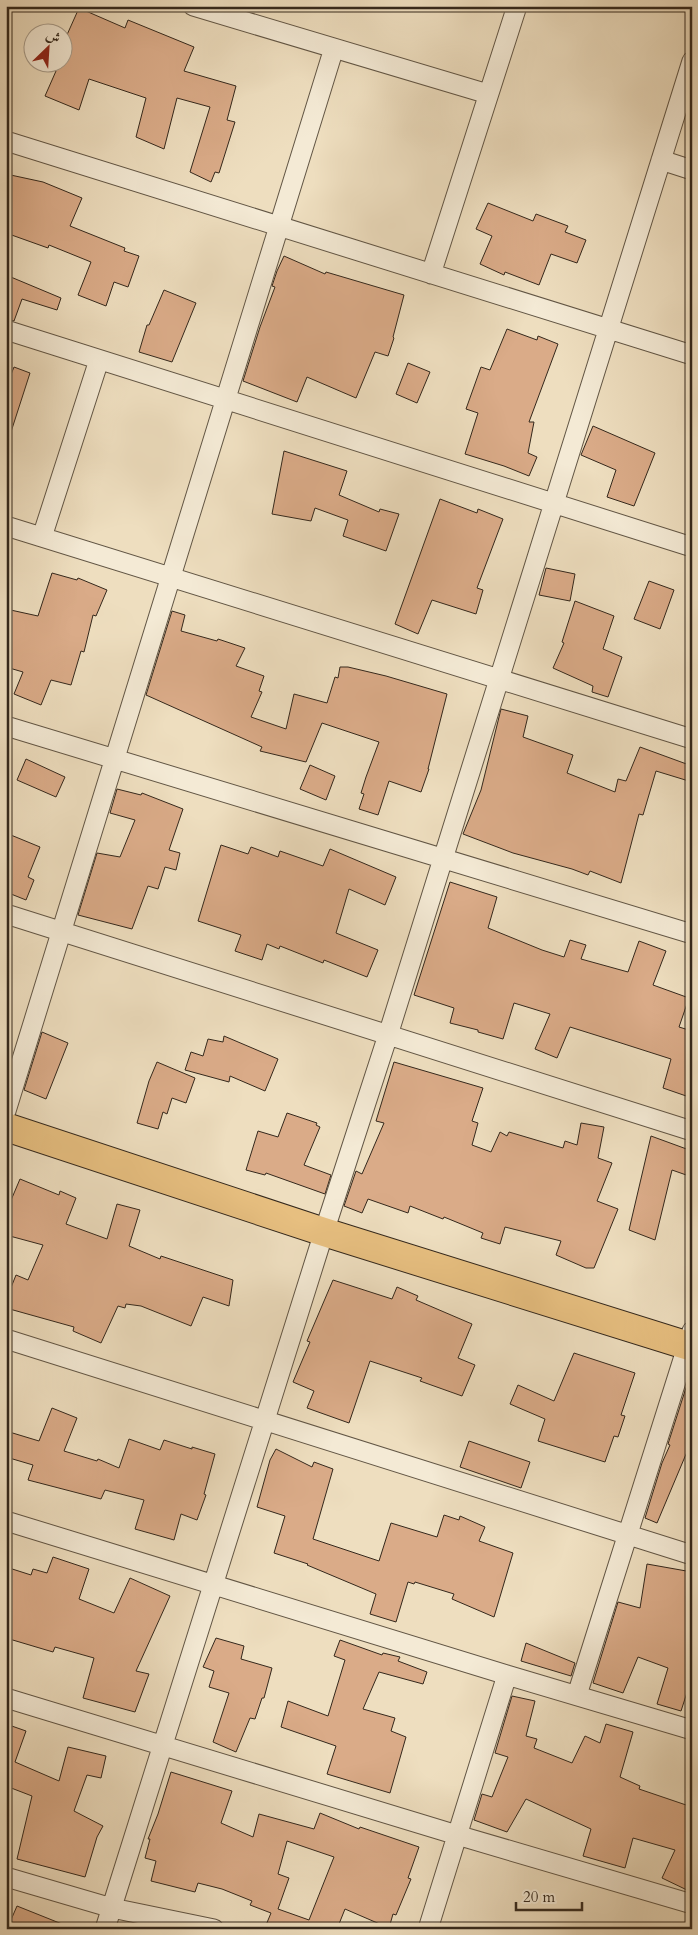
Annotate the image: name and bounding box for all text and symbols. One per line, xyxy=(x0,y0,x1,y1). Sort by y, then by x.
north arrow xyxy=(22,22,72,72)
text: ش xyxy=(43,25,64,48)
scale bar xyxy=(516,1880,582,1912)
text: 20 m xyxy=(523,1887,555,1907)

